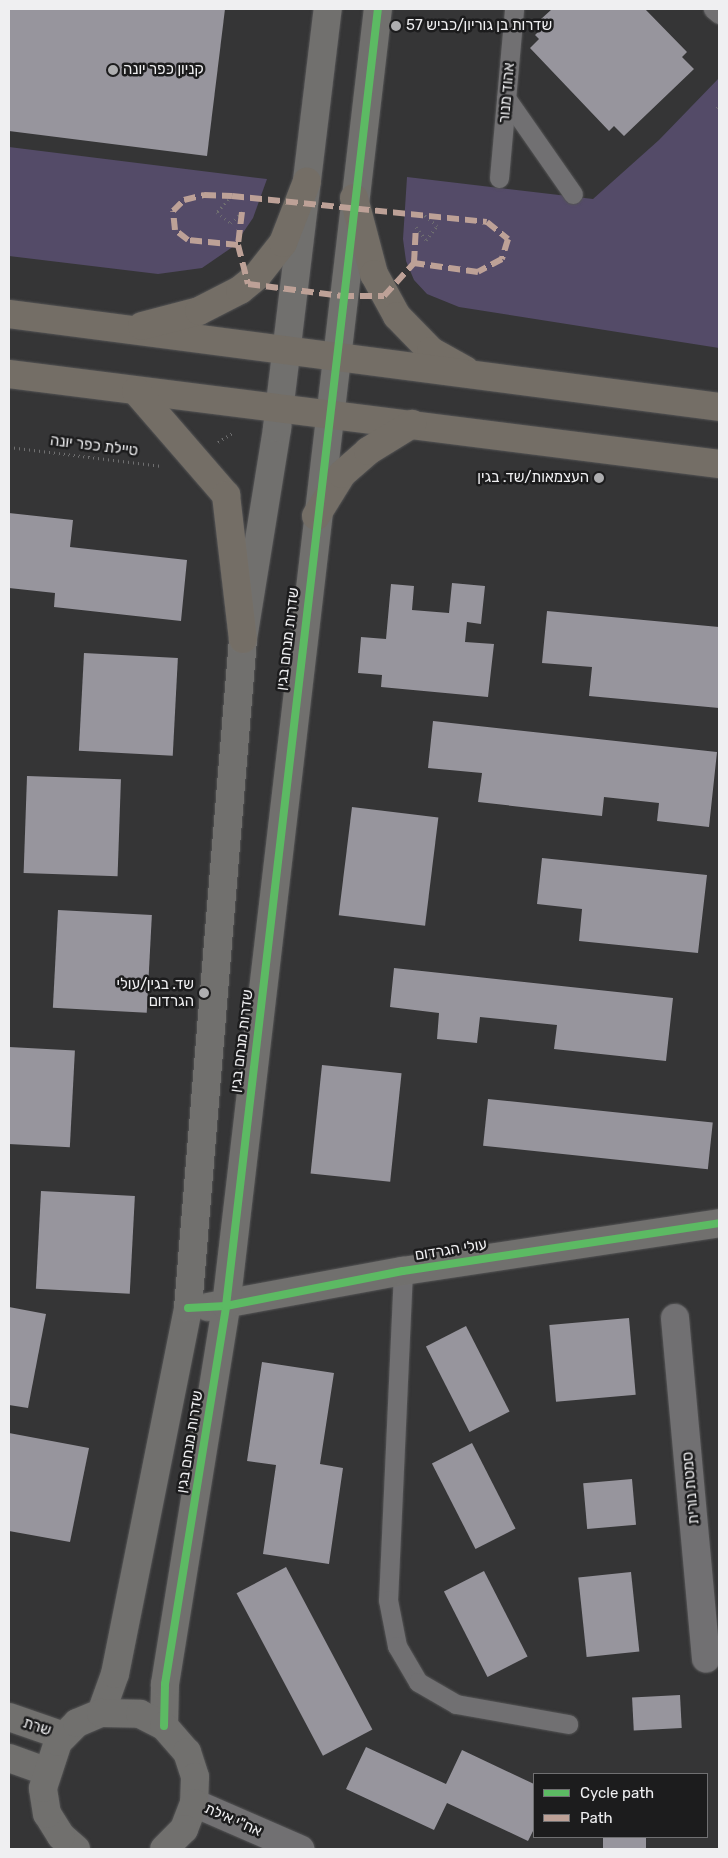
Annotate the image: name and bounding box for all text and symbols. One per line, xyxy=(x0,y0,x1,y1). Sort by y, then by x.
place label: שדרות בן גוריון/כביש 57 xyxy=(406,17,553,35)
marker: שדרות בן גוריון/כביש 57 xyxy=(390,20,402,32)
place label: קניון כפר יונה xyxy=(123,61,204,79)
street label: אהוד מנור xyxy=(495,62,519,124)
marker: קניון כפר יונה xyxy=(107,64,119,76)
street label: טיילת כפר יונה xyxy=(49,432,139,460)
place label: העצמאות/שד. בגין xyxy=(477,469,589,487)
marker: העצמאות/שד. בגין xyxy=(593,472,605,484)
street label: שדרות מנחם בגין xyxy=(273,586,303,692)
place label: שד. בגין/עולי הגרדום xyxy=(116,975,194,1010)
marker: שד. בגין/עולי הגרדום xyxy=(198,987,210,999)
street label: שדרות מנחם בגין xyxy=(227,988,257,1094)
street label: עולי הגרדום xyxy=(414,1235,488,1265)
street label: שדרות מנחם בגין xyxy=(173,1389,207,1495)
street label: סמטת נורית xyxy=(679,1451,703,1525)
street label: שרת xyxy=(21,1714,53,1740)
legend xyxy=(533,1773,708,1838)
text: Cycle path xyxy=(580,1784,654,1802)
street label: אח"י אילת xyxy=(202,1799,264,1841)
text: Path xyxy=(580,1809,613,1827)

